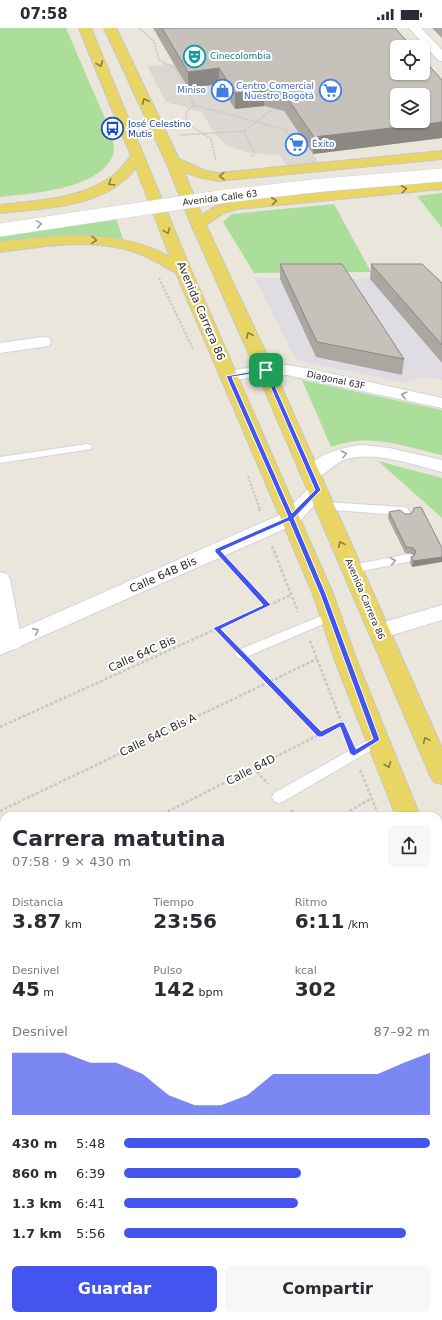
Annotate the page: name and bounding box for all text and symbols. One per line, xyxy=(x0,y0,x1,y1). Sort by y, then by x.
text: 07:58 xyxy=(20,5,68,23)
map controls xyxy=(390,40,430,128)
button: locate xyxy=(390,40,430,80)
theatre icon: Cinecolombia xyxy=(181,43,207,69)
place label: Cinecolombia xyxy=(210,51,271,61)
one-way arrow xyxy=(95,60,103,68)
shop icon: Miniso xyxy=(209,77,235,103)
supermarket icon: Centro Comercial Nuestro Bogotá xyxy=(317,78,343,104)
place label: Centro Comercial Nuestro Bogotá xyxy=(236,81,314,101)
place label: Miniso xyxy=(177,85,206,95)
button: layers xyxy=(390,88,430,128)
one-way arrow xyxy=(142,98,150,105)
bus stop icon: José Celestino Mutis xyxy=(99,116,125,142)
place label: José Celestino Mutis xyxy=(127,119,192,139)
supermarket icon: Éxito xyxy=(283,131,309,157)
place label: Éxito xyxy=(312,138,335,149)
one-way arrow xyxy=(219,172,225,181)
one-way arrow xyxy=(108,179,115,186)
one-way arrow xyxy=(401,184,407,193)
street label: Avenida Calle 63 xyxy=(182,188,258,208)
one-way arrow xyxy=(271,197,277,206)
one-way arrow xyxy=(36,220,42,229)
one-way arrow xyxy=(163,227,171,234)
one-way arrow xyxy=(91,235,97,244)
street label: Avenida Carrera 86 xyxy=(174,260,228,362)
one-way arrow xyxy=(246,331,254,339)
pin xyxy=(249,353,283,387)
icon: arrive xyxy=(255,359,277,381)
street label: Diagonal 63F xyxy=(306,369,366,391)
one-way arrow xyxy=(401,391,407,399)
one-way arrow xyxy=(340,450,347,459)
one-way arrow xyxy=(338,540,346,548)
street label: Calle 64B Bis xyxy=(127,554,199,596)
street label: Avenida Carrera 86 xyxy=(343,557,387,641)
one-way arrow xyxy=(390,557,397,566)
one-way arrow xyxy=(31,628,39,636)
street label: Calle 64C Bis xyxy=(106,633,178,675)
street label: Calle 64C Bis A xyxy=(118,711,199,759)
one-way arrow xyxy=(423,736,431,744)
street label: Calle 64D xyxy=(224,752,278,788)
one-way arrow xyxy=(383,761,391,768)
button: share xyxy=(388,825,430,867)
text: Carrera matutina xyxy=(12,826,225,851)
text: 07:58 · 9 × 430 m xyxy=(12,854,131,869)
text: Distancia xyxy=(12,896,63,909)
text: Tiempo xyxy=(153,896,194,909)
text: Ritmo xyxy=(295,896,327,909)
text: 3.87 xyxy=(12,909,61,933)
text: 23:56 xyxy=(153,909,217,933)
text: 6:11 xyxy=(295,909,344,933)
text: km xyxy=(61,918,82,931)
text: /km xyxy=(344,918,369,931)
text: Desnivel xyxy=(12,964,59,977)
text: Pulso xyxy=(153,964,182,977)
text: kcal xyxy=(295,964,317,977)
text: 45 xyxy=(12,977,40,1001)
text: 142 xyxy=(153,977,195,1001)
text: 302 xyxy=(295,977,336,1001)
text: m xyxy=(40,986,54,999)
text: bpm xyxy=(195,986,223,999)
text: Desnivel xyxy=(12,1024,68,1039)
text: 87–92 m xyxy=(374,1024,430,1039)
text: 430 m xyxy=(12,1136,57,1151)
text: 5:48 xyxy=(76,1136,105,1151)
text: 860 m xyxy=(12,1166,57,1181)
text: 6:39 xyxy=(76,1166,105,1181)
text: 1.3 km xyxy=(12,1196,62,1211)
text: 6:41 xyxy=(76,1196,105,1211)
text: 1.7 km xyxy=(12,1226,62,1241)
text: 5:56 xyxy=(76,1226,105,1241)
button: Guardar xyxy=(12,1266,217,1312)
button: Compartir xyxy=(225,1266,430,1312)

